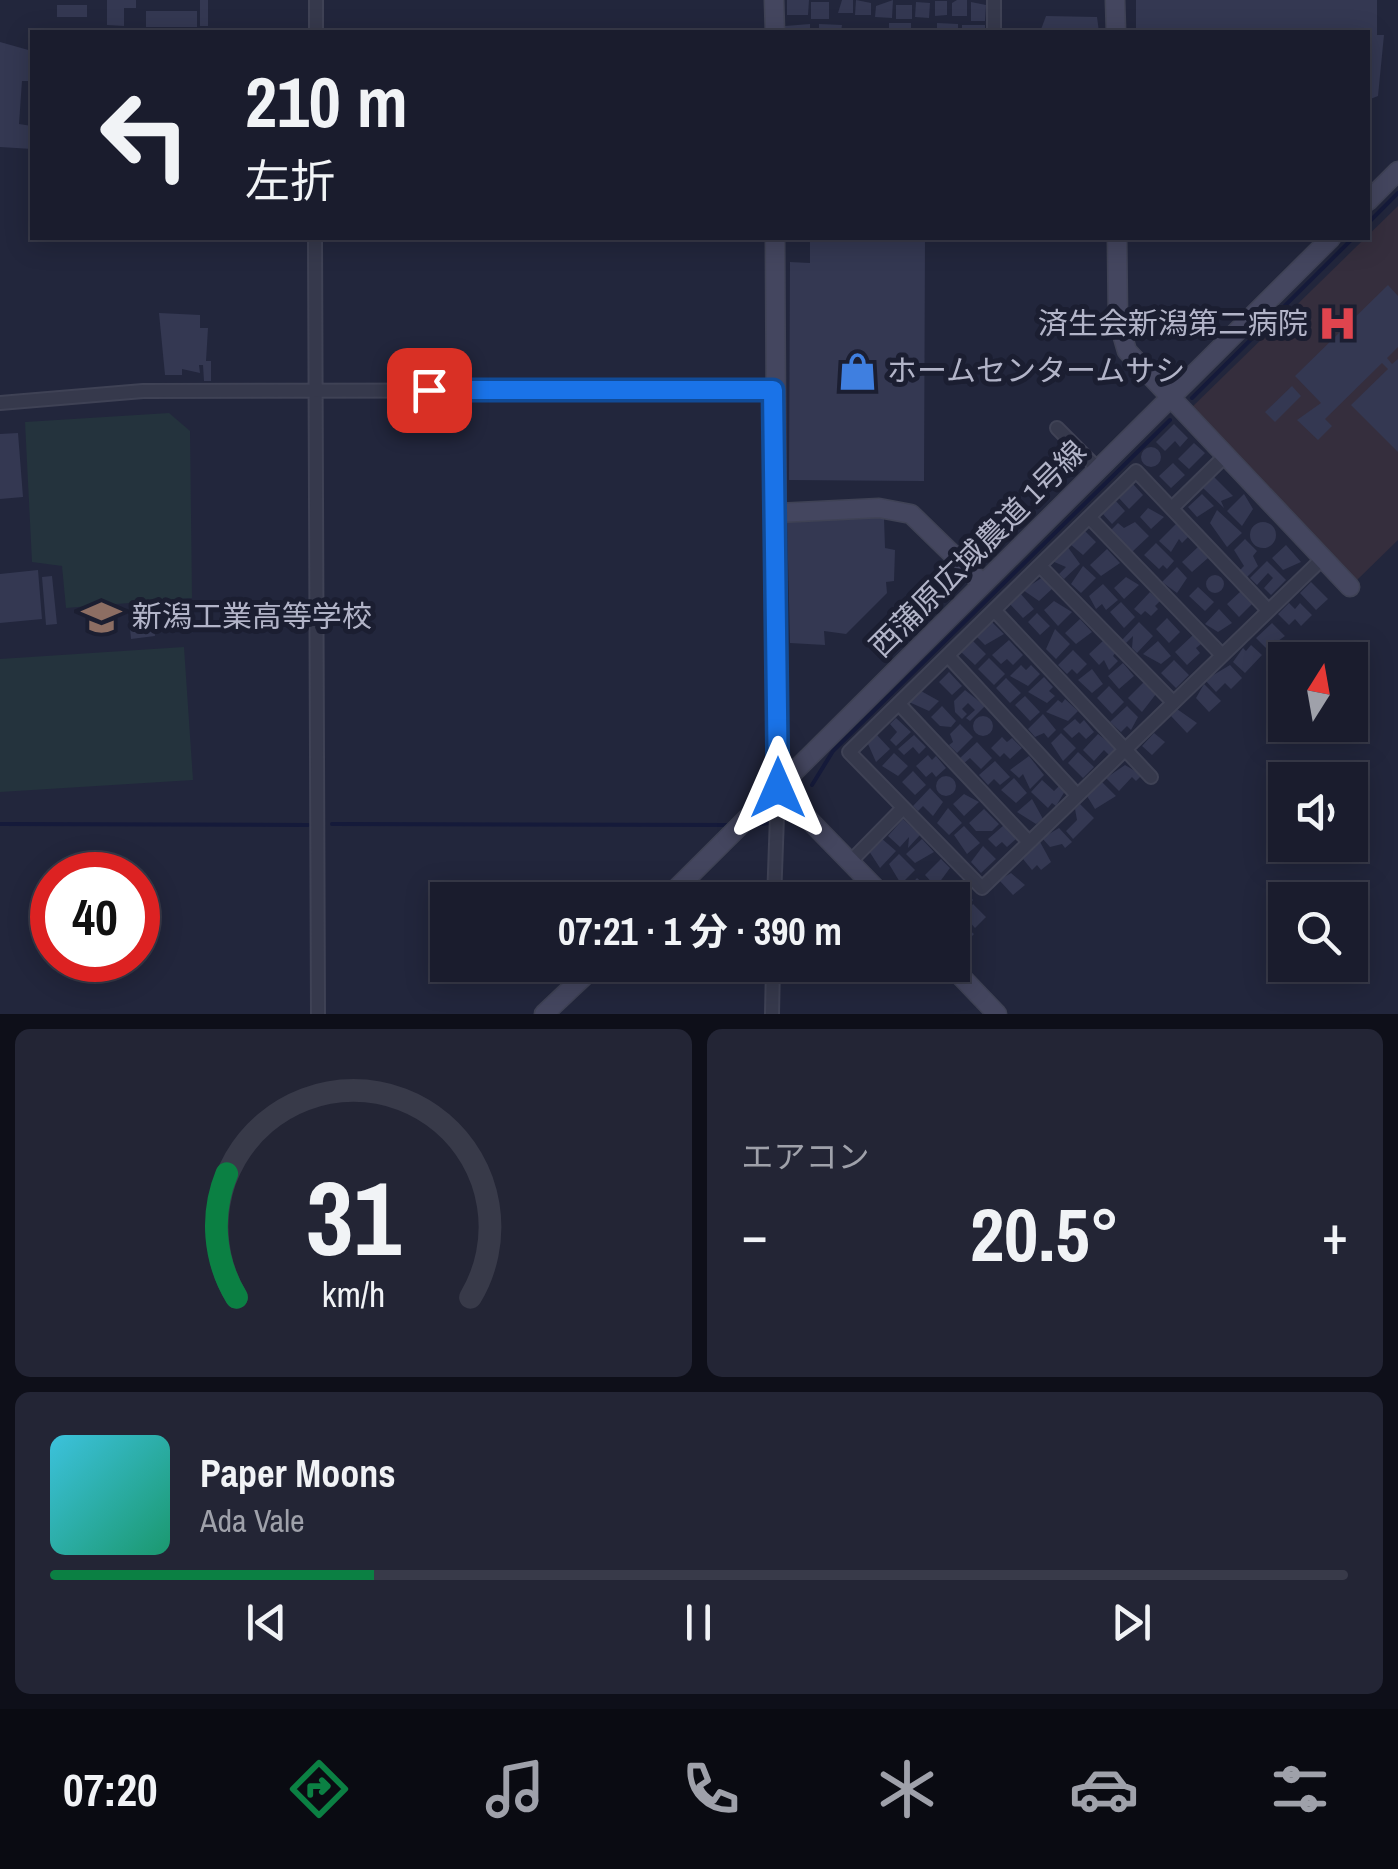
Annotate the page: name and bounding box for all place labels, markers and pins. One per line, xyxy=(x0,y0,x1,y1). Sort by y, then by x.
place label: 済生会新潟第二病院 xyxy=(1038,303,1308,343)
hospital icon: 済生会新潟第二病院 xyxy=(1317,303,1359,345)
pin xyxy=(387,348,472,433)
shop icon: ホームセンタームサシ xyxy=(836,350,878,392)
place label: ホームセンタームサシ xyxy=(887,350,1185,390)
school or university icon: 新潟工業高等学校 xyxy=(81,596,123,638)
place label: 新潟工業高等学校 xyxy=(132,596,372,636)

